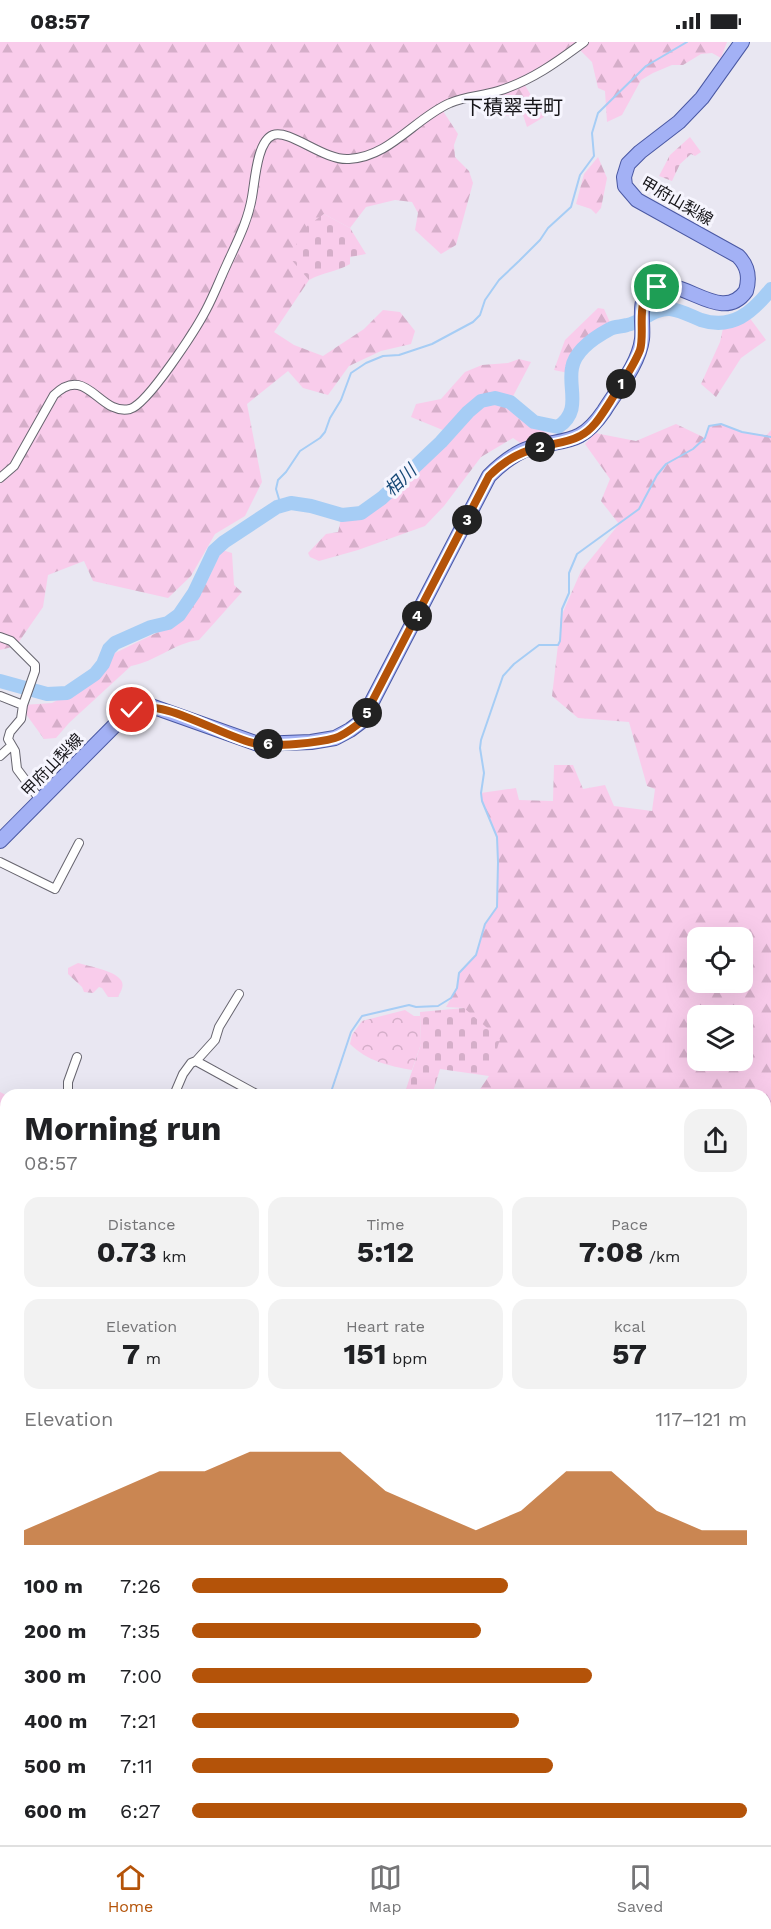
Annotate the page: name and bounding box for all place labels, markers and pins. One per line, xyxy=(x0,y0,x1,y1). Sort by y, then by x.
pin xyxy=(631,261,682,312)
pin: 1 xyxy=(606,369,636,399)
pin: 2 xyxy=(525,432,555,462)
pin: 3 xyxy=(452,505,482,535)
pin: 4 xyxy=(402,601,432,631)
pin xyxy=(106,684,157,735)
pin: 5 xyxy=(352,698,382,728)
pin: 6 xyxy=(253,729,283,759)

